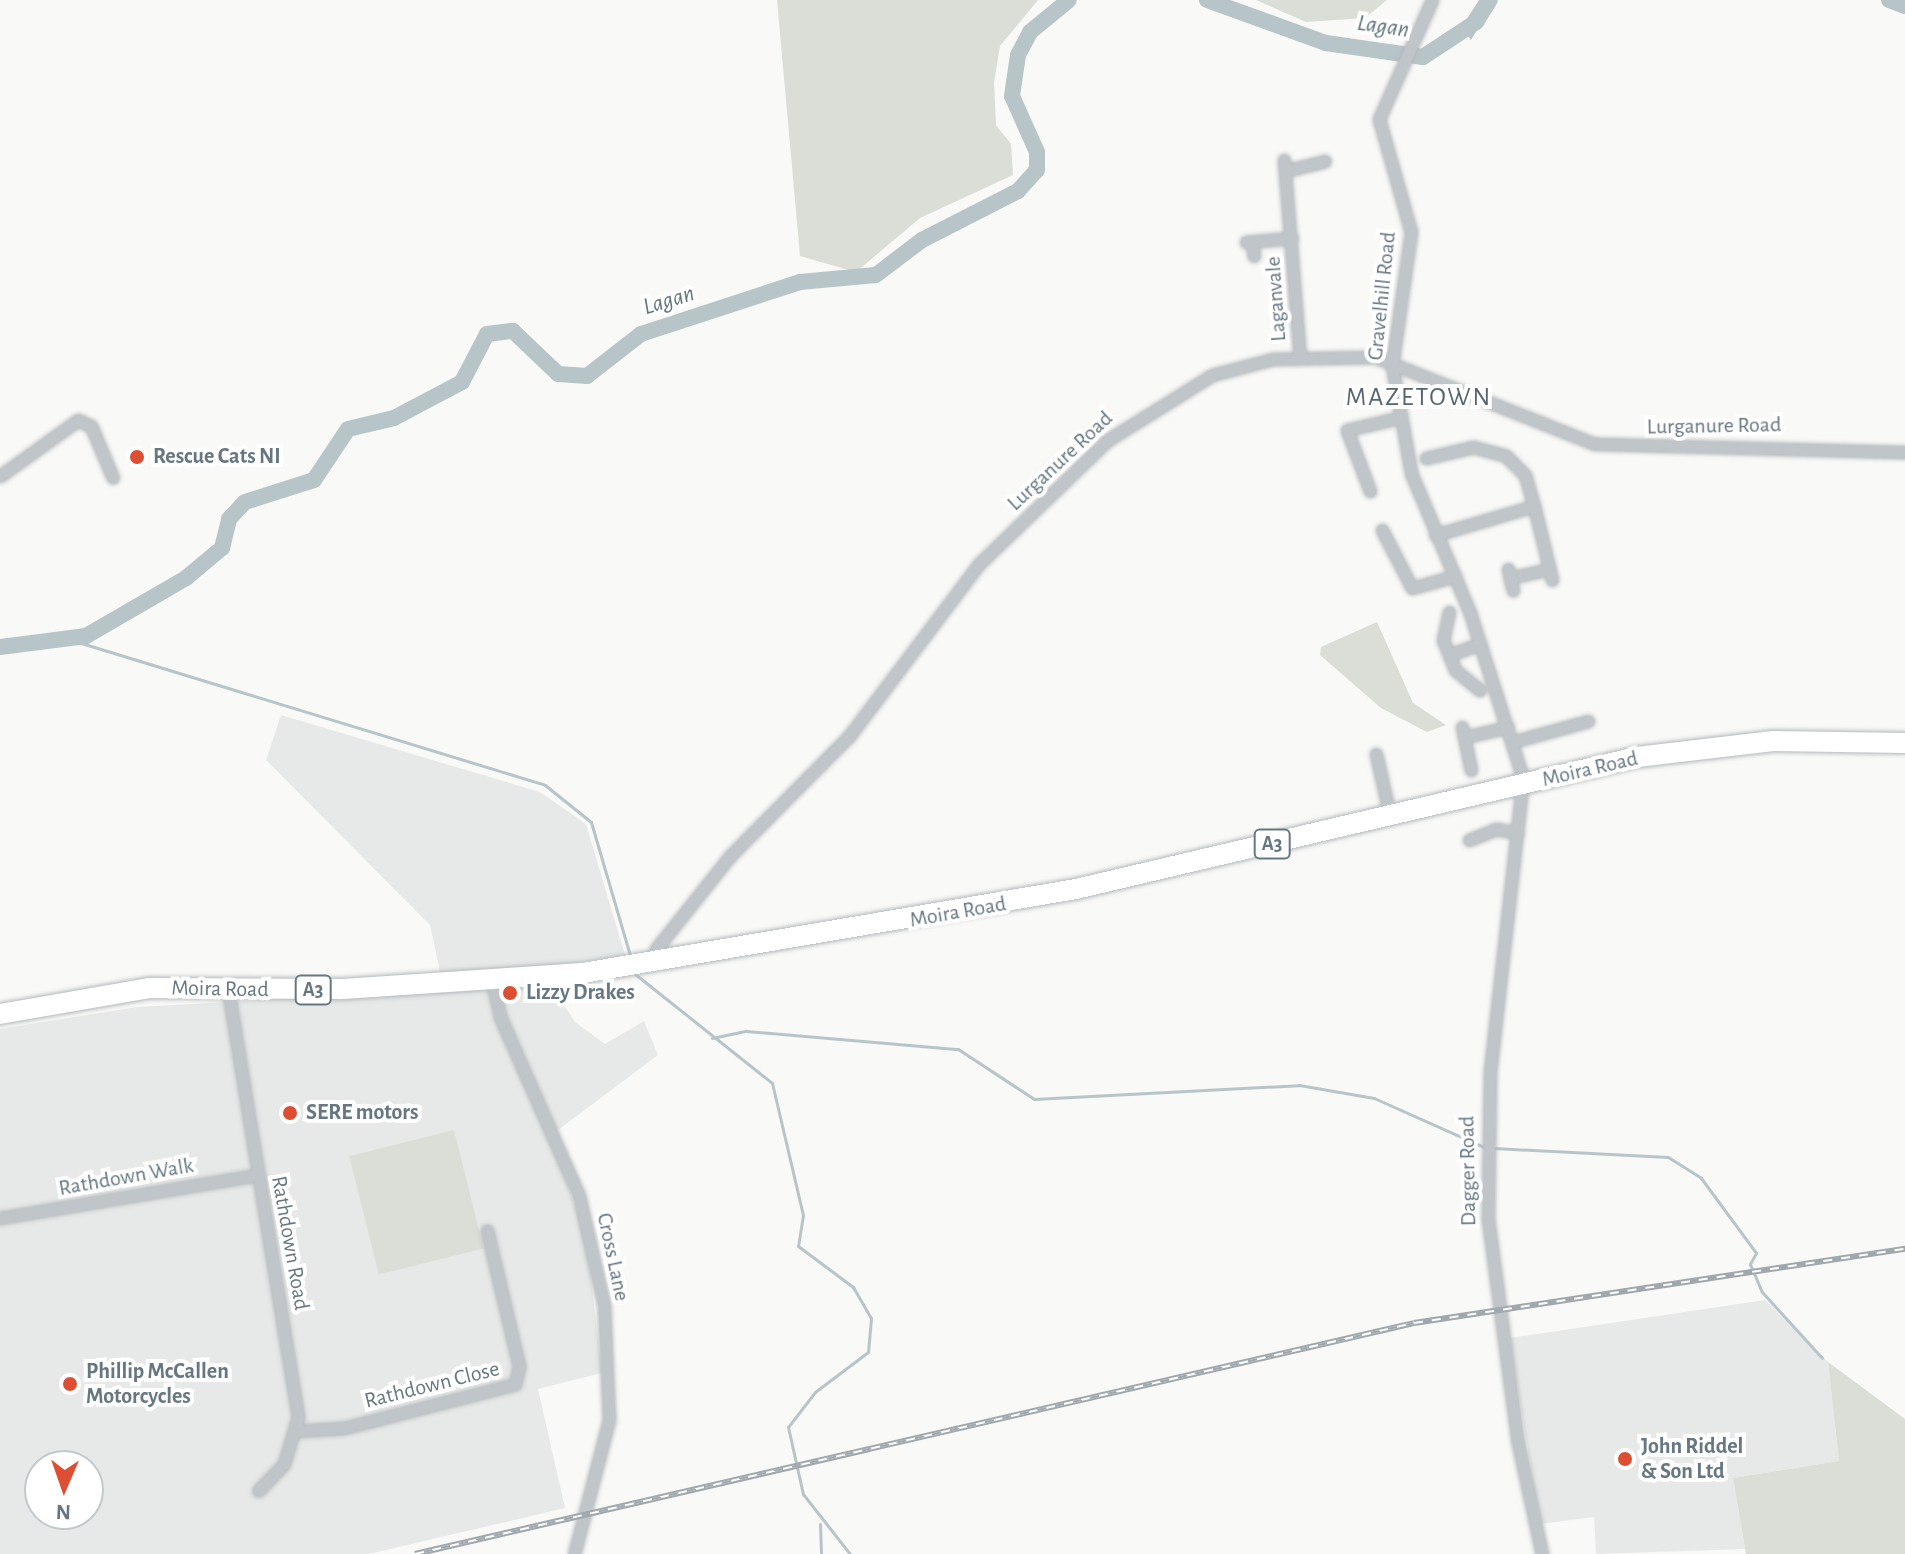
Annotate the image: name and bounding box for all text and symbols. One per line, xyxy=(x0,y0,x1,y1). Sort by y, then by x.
water label: Lagan xyxy=(1355,9,1411,45)
street label: Gravelhill Road xyxy=(1362,230,1402,362)
street label: Laganvale xyxy=(1260,256,1292,342)
water label: Lagan xyxy=(640,280,698,322)
district label: MAZETOWN xyxy=(1346,382,1492,414)
street label: Lurganure Road xyxy=(1002,405,1118,517)
street label: Lurganure Road xyxy=(1646,412,1782,440)
place label: Rescue Cats NI xyxy=(153,444,281,470)
marker: Rescue Cats NI xyxy=(128,448,146,466)
street label: Moira Road xyxy=(1540,745,1640,793)
road number: A3 xyxy=(1252,828,1292,860)
street label: Moira Road xyxy=(908,891,1008,933)
road number: A3 xyxy=(293,974,333,1006)
street label: Moira Road xyxy=(171,975,269,1003)
place label: Lizzy Drakes xyxy=(526,980,635,1006)
marker: Lizzy Drakes xyxy=(501,984,519,1002)
place label: SERE motors xyxy=(306,1100,418,1126)
marker: SERE motors xyxy=(281,1104,299,1122)
street label: Dagger Road xyxy=(1454,1116,1482,1226)
street label: Rathdown Walk xyxy=(57,1152,195,1202)
street label: Rathdown Road xyxy=(265,1174,315,1312)
street label: Cross Lane xyxy=(591,1211,635,1303)
street label: Rathdown Close xyxy=(362,1355,502,1415)
place label: Phillip McCallen Motorcycles xyxy=(86,1358,229,1410)
marker: Phillip McCallen Motorcycles xyxy=(61,1375,79,1393)
place label: John Riddel & Son Ltd xyxy=(1641,1433,1743,1484)
north arrow xyxy=(24,1450,104,1530)
marker: John Riddel & Son Ltd xyxy=(1616,1450,1634,1468)
text: N xyxy=(55,1501,71,1523)

